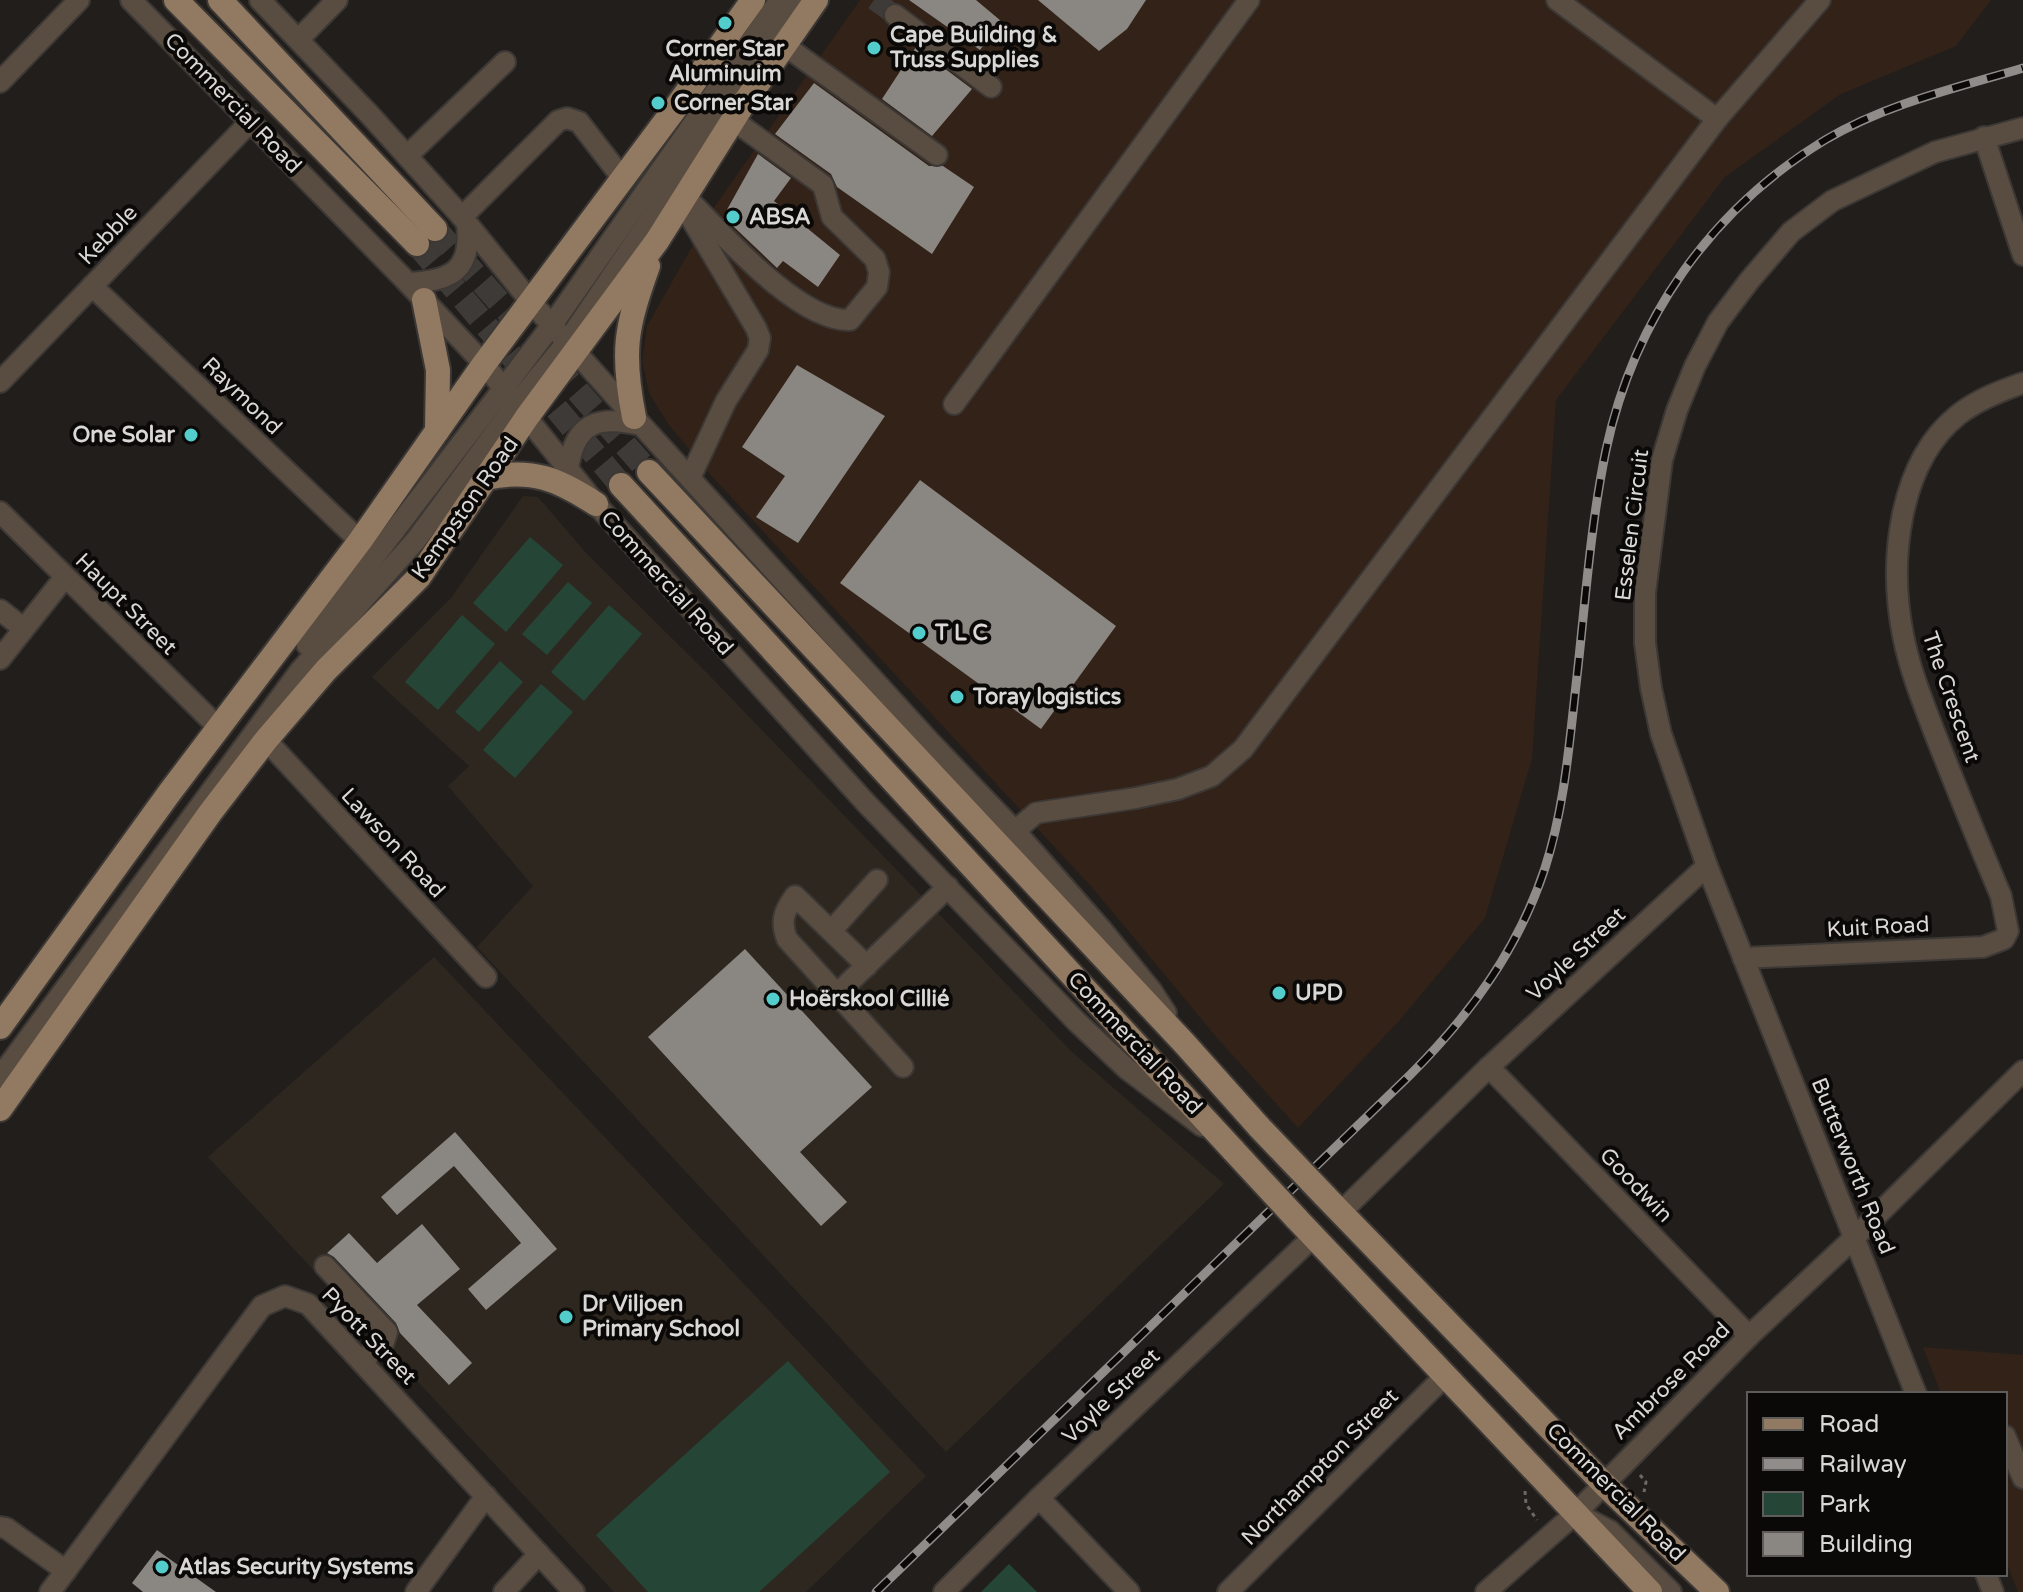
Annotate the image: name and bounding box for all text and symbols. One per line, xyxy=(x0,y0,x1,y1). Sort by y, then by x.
marker: Corner Star Aluminuim xyxy=(716,14,734,32)
place label: Cape Building & Truss Supplies xyxy=(889,22,1058,73)
street label: Commercial Road xyxy=(159,27,307,179)
place label: Corner Star Aluminuim xyxy=(666,36,785,87)
marker: Cape Building & Truss Supplies xyxy=(865,39,883,57)
place label: Corner Star xyxy=(674,90,794,116)
marker: Corner Star xyxy=(649,94,667,112)
street label: Kebble xyxy=(73,200,143,270)
place label: ABSA xyxy=(749,204,811,230)
marker: ABSA xyxy=(724,208,742,226)
street label: Raymond xyxy=(197,352,287,440)
place label: One Solar xyxy=(73,422,176,448)
marker: One Solar xyxy=(182,426,200,444)
street label: Kempston Road xyxy=(406,432,524,584)
street label: Esselen Circuit xyxy=(1610,448,1654,602)
street label: Commercial Road xyxy=(595,505,739,661)
street label: Haupt Street xyxy=(70,548,182,660)
place label: T L C xyxy=(934,620,988,646)
marker: T L C xyxy=(910,624,928,642)
street label: The Crescent xyxy=(1916,628,1986,766)
place label: Toray logistics xyxy=(972,684,1122,710)
marker: Toray logistics xyxy=(948,688,966,706)
street label: Lawson Road xyxy=(336,783,450,903)
street label: Voyle Street xyxy=(1521,902,1631,1006)
street label: Kuit Road xyxy=(1826,911,1930,943)
street label: Commercial Road xyxy=(1062,966,1208,1120)
place label: UPD xyxy=(1295,980,1343,1006)
marker: UPD xyxy=(1270,984,1288,1002)
place label: Hoërskool Cillié xyxy=(789,986,950,1012)
marker: Hoërskool Cillié xyxy=(764,990,782,1008)
street label: Butterworth Road xyxy=(1806,1074,1900,1258)
street label: Goodwin xyxy=(1594,1142,1678,1228)
street label: Pyott Street xyxy=(316,1282,422,1390)
place label: Dr Viljoen Primary School xyxy=(582,1291,740,1342)
marker: Dr Viljoen Primary School xyxy=(557,1308,575,1326)
street label: Ambrose Road xyxy=(1607,1317,1735,1445)
street label: Voyle Street xyxy=(1057,1343,1165,1449)
street label: Northampton Street xyxy=(1236,1383,1404,1551)
legend xyxy=(1747,1392,2007,1576)
text: Road xyxy=(1819,1410,1879,1439)
street label: Commercial Road xyxy=(1541,1417,1691,1567)
text: Railway xyxy=(1819,1450,1907,1479)
text: Park xyxy=(1819,1490,1870,1519)
text: Building xyxy=(1819,1530,1913,1559)
place label: Atlas Security Systems xyxy=(178,1554,414,1580)
marker: Atlas Security Systems xyxy=(153,1558,171,1576)

